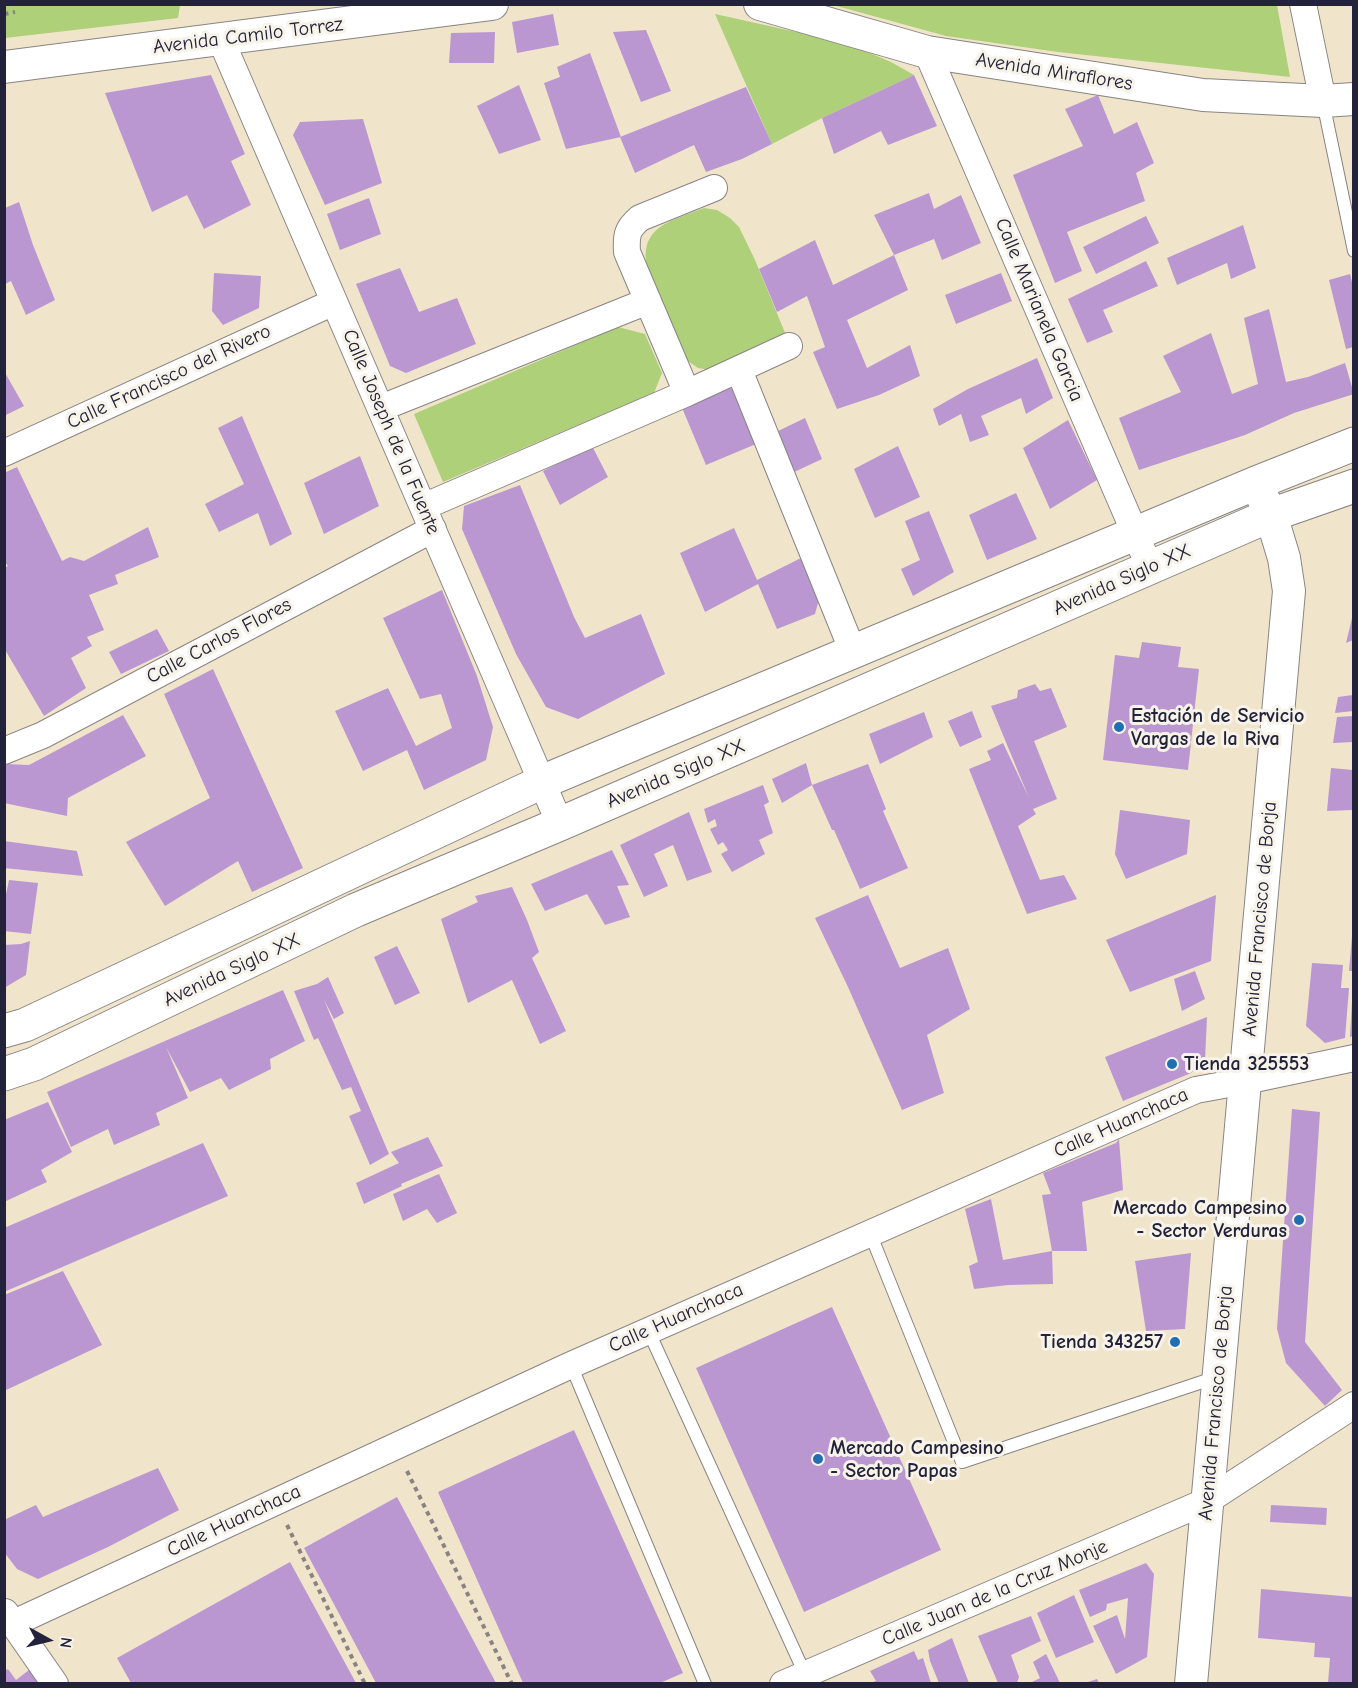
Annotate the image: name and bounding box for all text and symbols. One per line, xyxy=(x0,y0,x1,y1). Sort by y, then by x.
street label: Avenida Camilo Torrez xyxy=(152,12,344,60)
street label: Avenida Miraflores xyxy=(974,48,1134,96)
street label: Calle Marianela Garcia xyxy=(989,215,1089,405)
street label: Calle Francisco del Rivero xyxy=(63,319,275,435)
street label: Calle Joseph de la Fuente xyxy=(337,326,445,538)
street label: Avenida Siglo XX xyxy=(1050,539,1194,621)
street label: Calle Carlos Flores xyxy=(142,593,296,689)
place label: Estación de Servicio Vargas de la Riva xyxy=(1131,704,1304,751)
marker: Estación de Servicio Vargas de la Riva xyxy=(1112,720,1126,734)
street label: Avenida Siglo XX xyxy=(603,734,749,814)
street label: Avenida Francisco de Borja xyxy=(1238,800,1282,1038)
street label: Avenida Siglo XX xyxy=(160,928,304,1012)
place label: Tienda 325553 xyxy=(1184,1052,1309,1076)
marker: Tienda 325553 xyxy=(1165,1057,1179,1071)
street label: Calle Huanchaca xyxy=(1050,1083,1192,1163)
place label: Mercado Campesino - Sector Verduras xyxy=(1113,1196,1287,1243)
marker: Mercado Campesino - Sector Verduras xyxy=(1292,1213,1306,1227)
street label: Calle Huanchaca xyxy=(605,1278,747,1358)
street label: Avenida Francisco de Borja xyxy=(1194,1284,1238,1522)
place label: Tienda 343257 xyxy=(1041,1330,1163,1354)
marker: Tienda 343257 xyxy=(1168,1335,1182,1349)
place label: Mercado Campesino - Sector Papas xyxy=(830,1436,1004,1483)
marker: Mercado Campesino - Sector Papas xyxy=(811,1452,825,1466)
street label: Calle Huanchaca xyxy=(163,1480,305,1562)
street label: Calle Juan de la Cruz Monje xyxy=(878,1534,1112,1652)
north arrow xyxy=(18,1610,78,1670)
text: N xyxy=(56,1636,75,1649)

